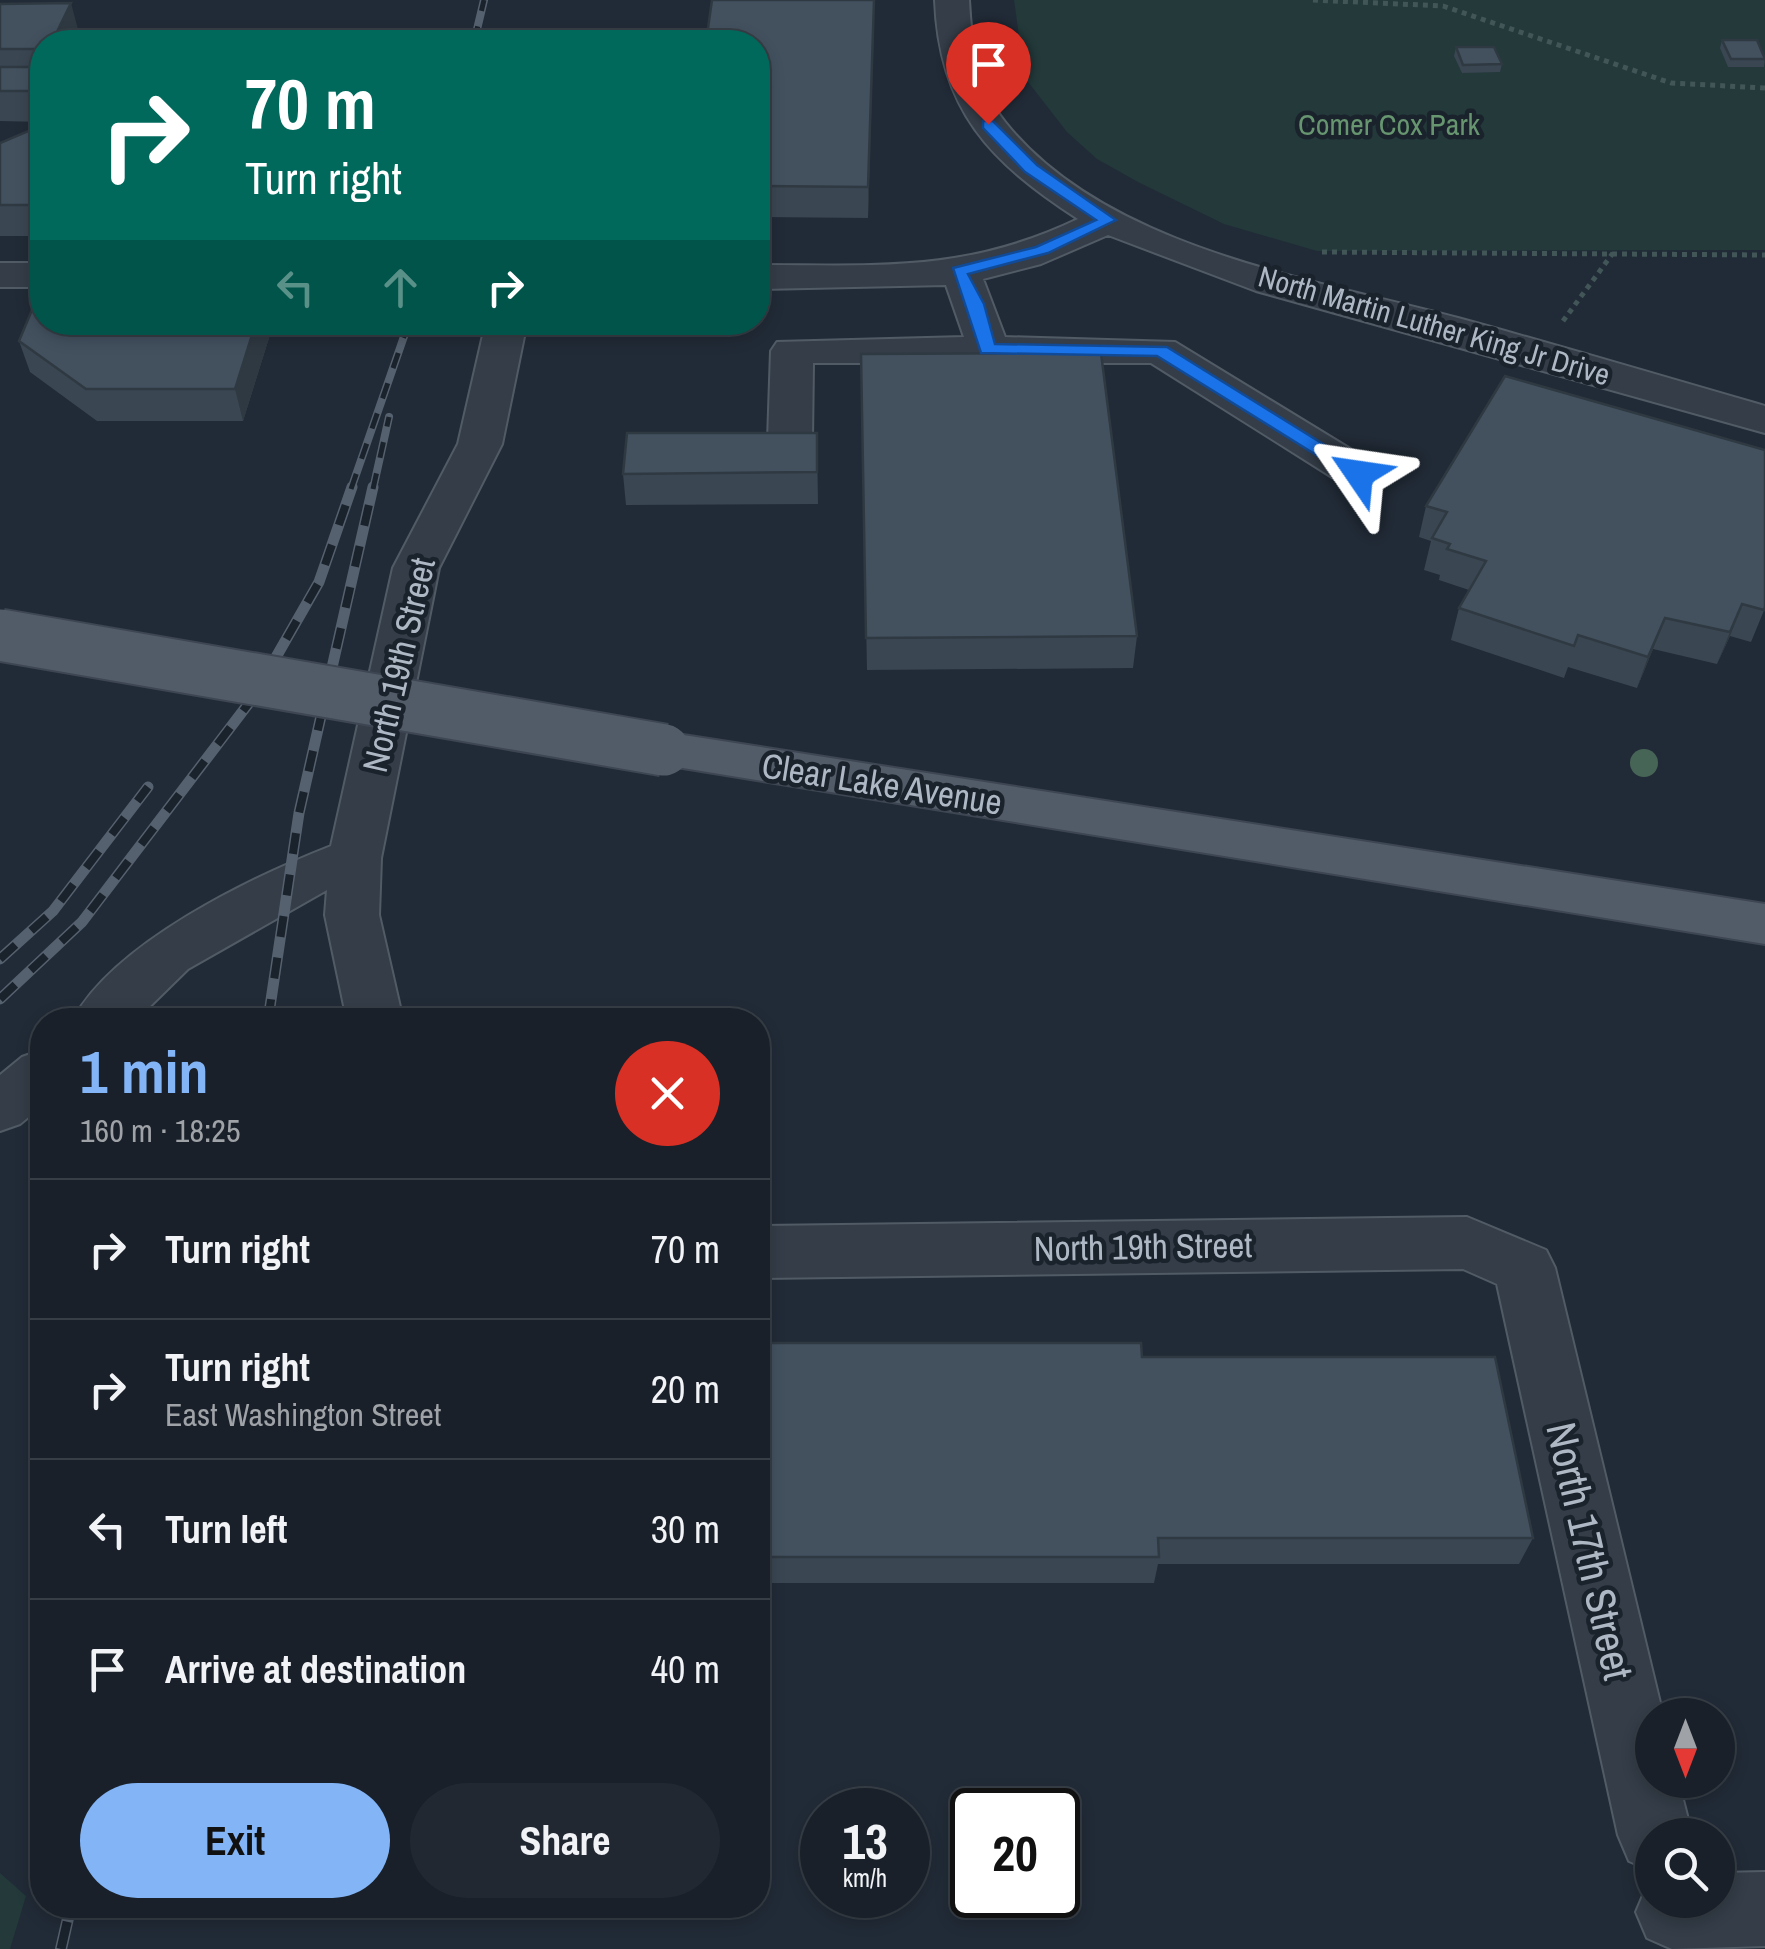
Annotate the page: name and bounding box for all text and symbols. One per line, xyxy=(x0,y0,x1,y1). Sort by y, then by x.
pin xyxy=(946,22,1031,125)
icon: arrive xyxy=(961,37,1016,92)
text: 70 m xyxy=(245,57,376,151)
icon: right xyxy=(80,70,210,200)
park label: Comer Cox Park xyxy=(1298,104,1481,144)
text: Turn right xyxy=(245,147,402,208)
street label: North Martin Luther King Jr Drive xyxy=(1254,256,1615,394)
icon: left xyxy=(268,260,323,315)
icon: ahead xyxy=(373,260,428,315)
icon: right xyxy=(478,260,533,315)
position arrow xyxy=(1307,422,1411,526)
street label: North 19th Street xyxy=(351,553,446,777)
street label: Clear Lake Avenue xyxy=(759,741,1005,826)
text: 1 min xyxy=(80,1031,209,1112)
button: close xyxy=(615,1041,720,1146)
text: 160 m · 18:25 xyxy=(80,1109,240,1152)
street label: North 19th Street xyxy=(1033,1221,1253,1272)
icon: right xyxy=(80,1222,135,1277)
text: Turn right xyxy=(165,1224,310,1275)
text: 70 m xyxy=(651,1224,720,1275)
text: Turn right xyxy=(165,1342,310,1393)
icon: right xyxy=(80,1362,135,1417)
text: 20 m xyxy=(651,1364,720,1415)
text: East Washington Street xyxy=(165,1393,441,1436)
street label: North 17th Street xyxy=(1533,1417,1647,1685)
icon: left xyxy=(80,1502,135,1557)
text: Turn left xyxy=(165,1504,287,1555)
text: 30 m xyxy=(651,1504,720,1555)
icon: arrive xyxy=(80,1642,135,1697)
text: Arrive at destination xyxy=(165,1644,466,1695)
text: 40 m xyxy=(651,1644,720,1695)
north arrow xyxy=(1635,1698,1735,1798)
map controls xyxy=(1635,1698,1735,1918)
button: Exit xyxy=(80,1783,390,1898)
button: Share xyxy=(410,1783,720,1898)
speed limit sign: 20 xyxy=(950,1788,1080,1918)
text: 13 xyxy=(842,1807,888,1875)
button: search xyxy=(1635,1818,1735,1918)
text: km/h xyxy=(843,1861,887,1895)

